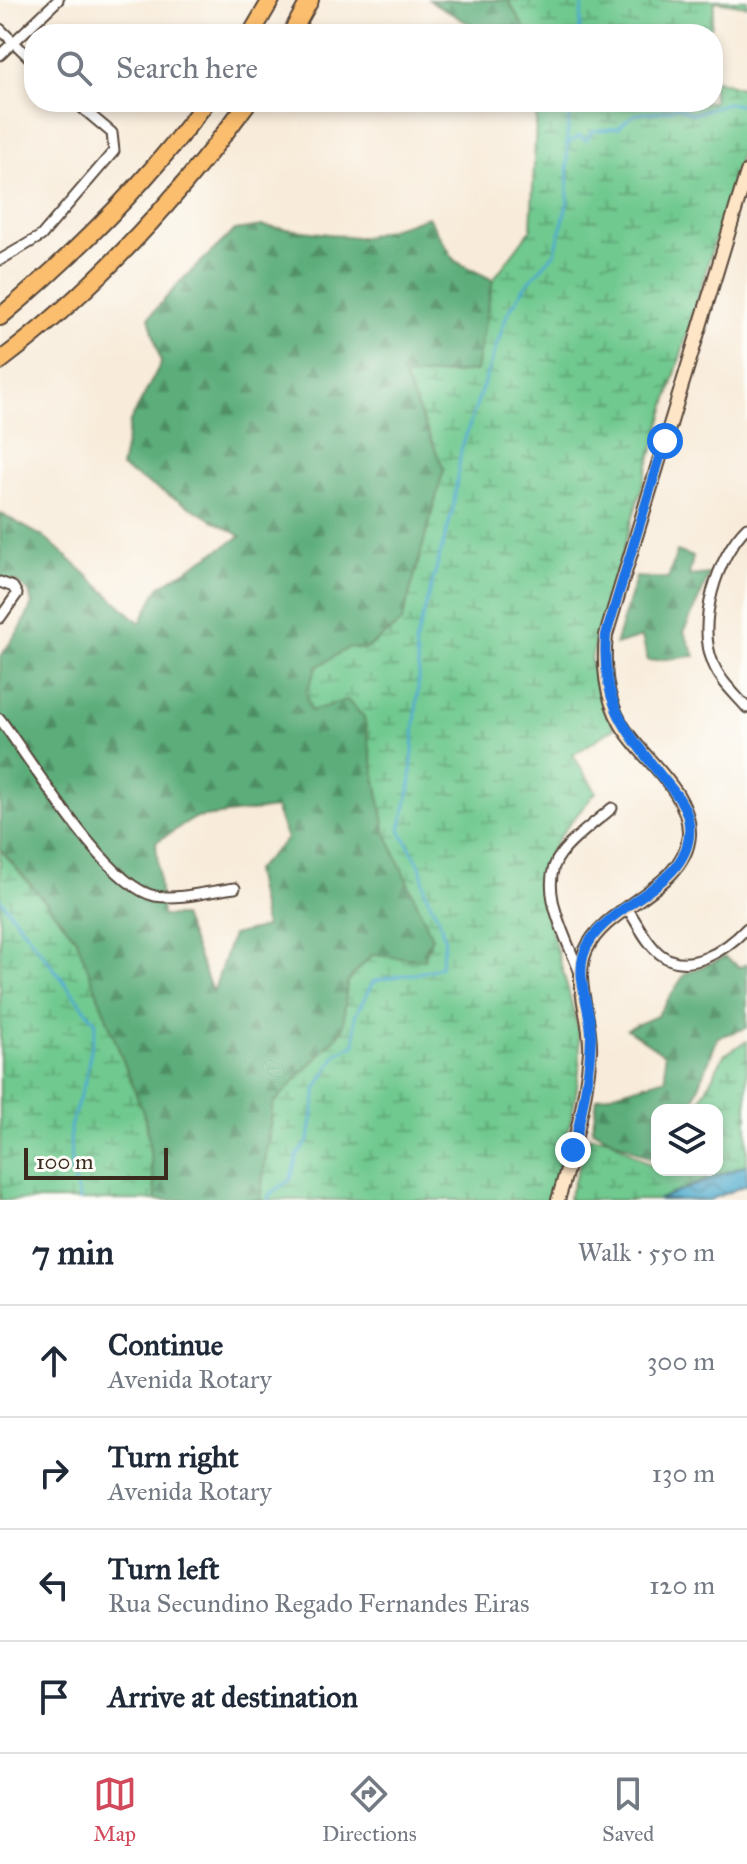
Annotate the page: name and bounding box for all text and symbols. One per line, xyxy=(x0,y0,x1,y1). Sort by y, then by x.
search box xyxy=(24,24,723,112)
icon: search xyxy=(52,46,96,90)
text: Search here xyxy=(116,50,258,86)
route start xyxy=(647,423,683,459)
map controls xyxy=(651,1104,723,1176)
button: layers xyxy=(651,1104,723,1176)
route end xyxy=(555,1132,591,1168)
scale bar xyxy=(24,1144,168,1180)
text: 100 m xyxy=(36,1148,93,1175)
text: 7 min xyxy=(32,1232,114,1273)
text: Walk · 550 m xyxy=(578,1236,715,1268)
text: Continue xyxy=(108,1327,223,1363)
icon: ahead xyxy=(32,1339,76,1383)
text: 300 m xyxy=(647,1345,715,1377)
text: Avenida Rotary xyxy=(108,1363,272,1395)
text: Turn right xyxy=(108,1439,239,1475)
icon: right xyxy=(32,1451,76,1495)
text: 130 m xyxy=(652,1457,715,1489)
text: Avenida Rotary xyxy=(108,1475,272,1507)
text: Turn left xyxy=(108,1551,219,1587)
icon: left xyxy=(32,1563,76,1607)
text: 120 m xyxy=(649,1569,715,1601)
text: Rua Secundino Regado Fernandes Eiras xyxy=(108,1587,529,1619)
icon: arrive xyxy=(32,1675,76,1719)
text: Arrive at destination xyxy=(108,1679,358,1715)
tab: Map xyxy=(93,1772,137,1847)
tab: Directions xyxy=(322,1772,417,1847)
tab: Saved xyxy=(602,1772,654,1847)

